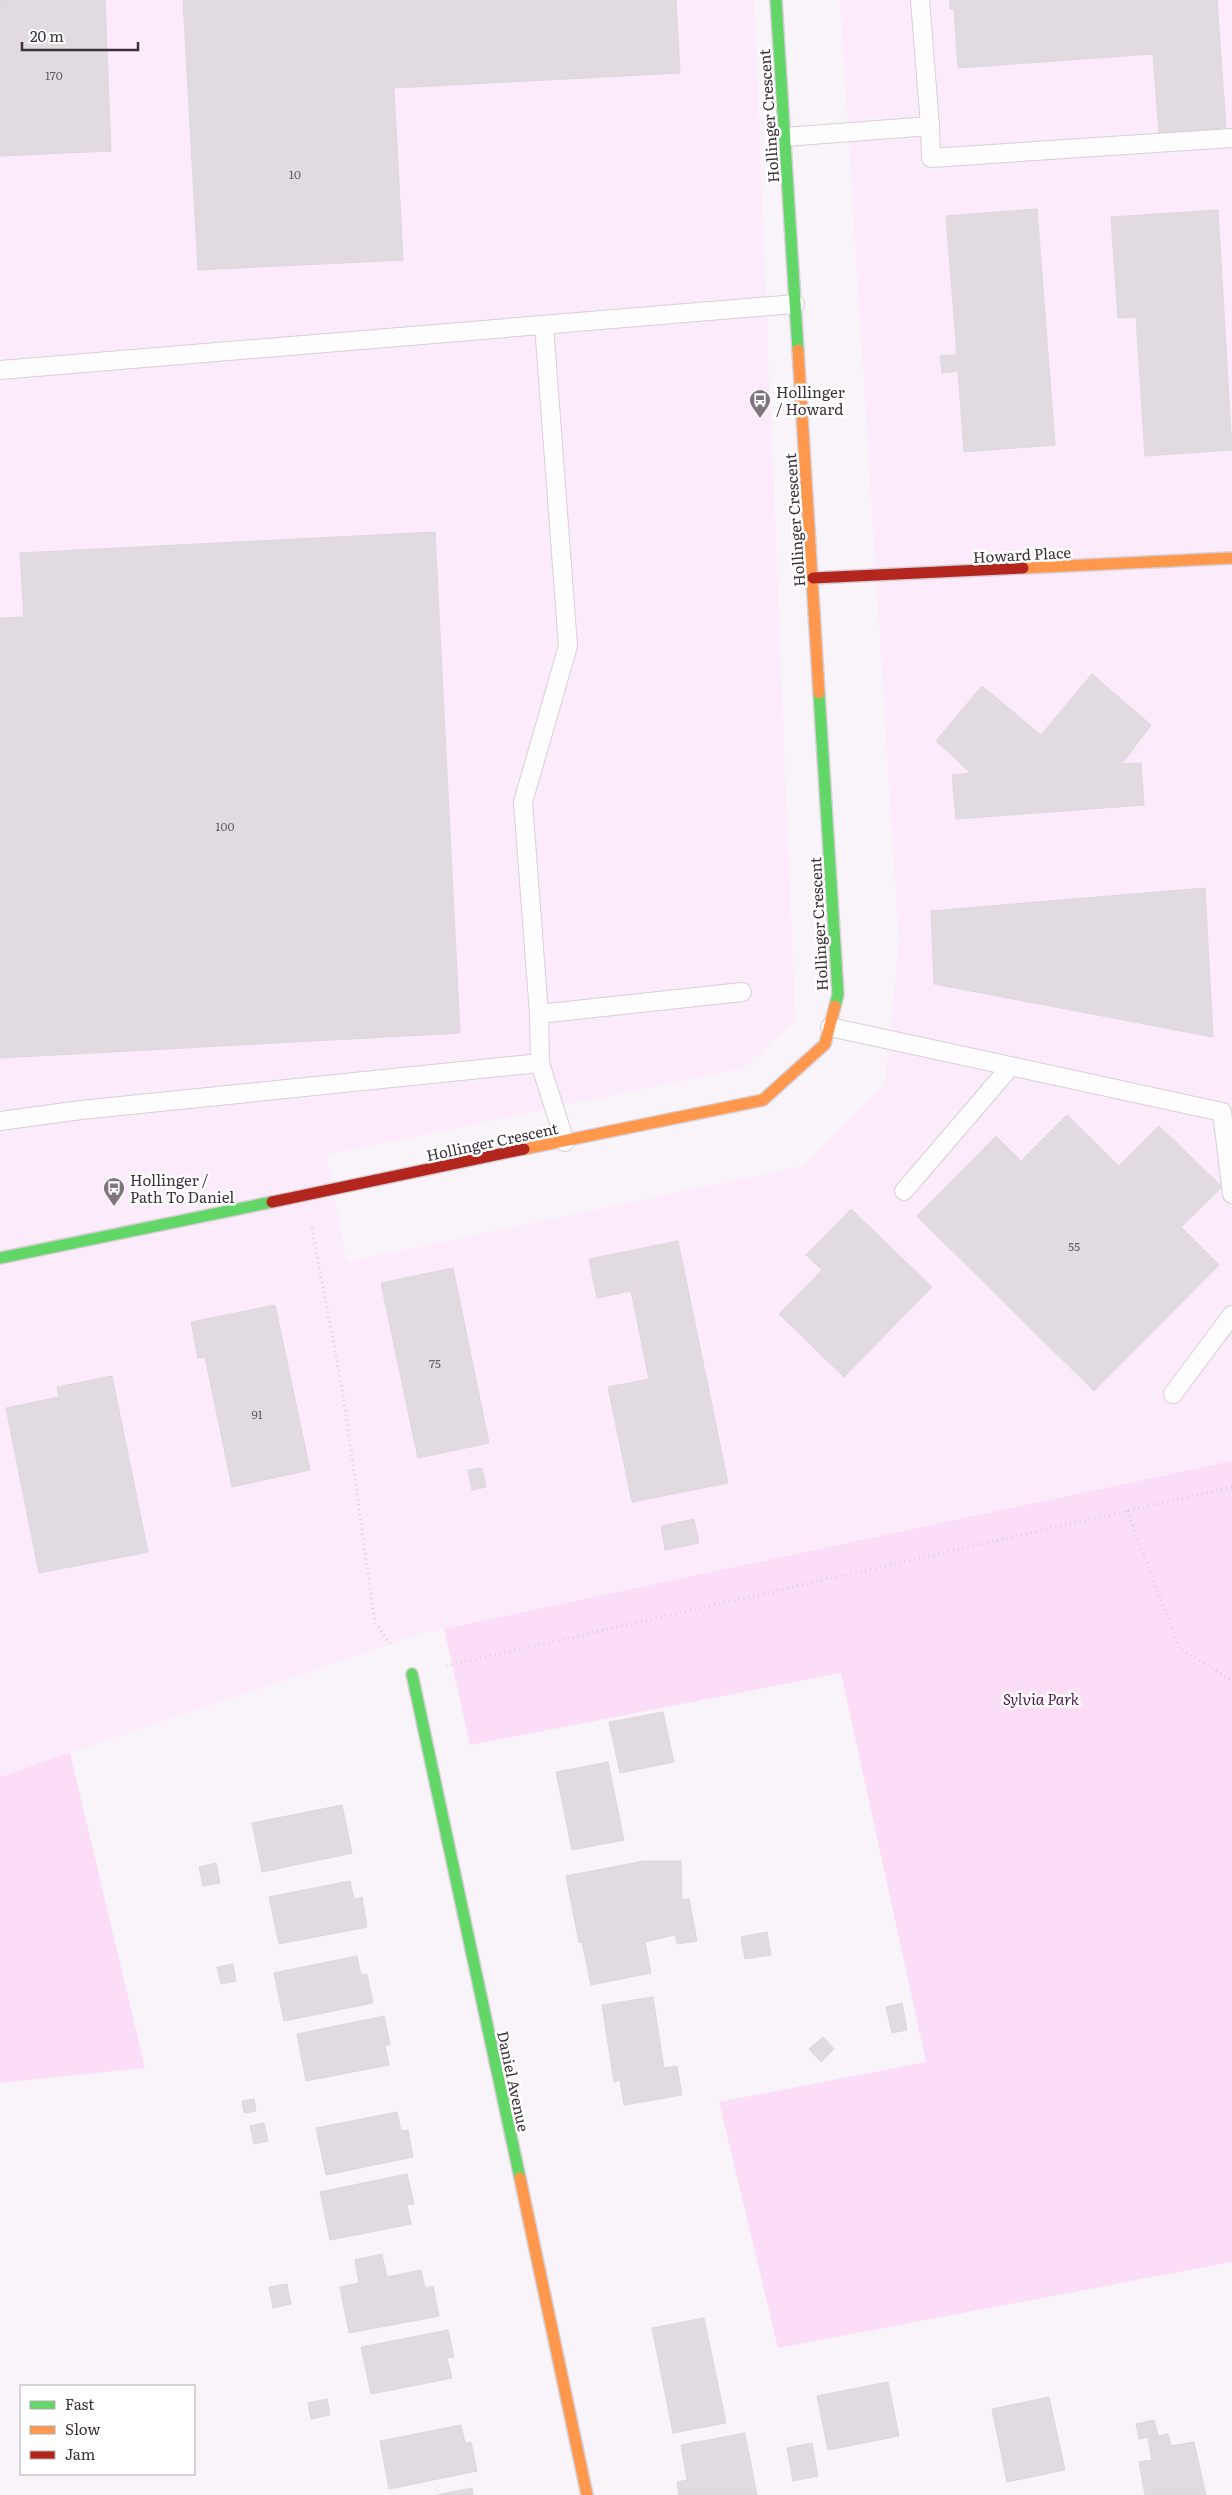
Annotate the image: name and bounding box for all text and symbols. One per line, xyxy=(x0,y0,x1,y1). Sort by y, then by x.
scale bar xyxy=(22,20,139,52)
text: 20 m xyxy=(30,24,64,47)
street label: Hollinger Crescent xyxy=(752,48,784,184)
house number: 170 xyxy=(45,66,63,84)
house number: 10 xyxy=(289,165,301,183)
place label: Hollinger / Howard xyxy=(776,380,845,420)
bus stop icon: Hollinger / Howard xyxy=(748,388,772,419)
street label: Hollinger Crescent xyxy=(778,452,810,588)
street label: Howard Place xyxy=(972,540,1072,568)
house number: 100 xyxy=(216,817,234,835)
street label: Hollinger Crescent xyxy=(803,856,833,992)
street label: Hollinger Crescent xyxy=(424,1116,560,1166)
place label: Hollinger / Path To Daniel xyxy=(130,1168,234,1208)
bus stop icon: Hollinger / Path To Daniel xyxy=(102,1176,126,1207)
house number: 55 xyxy=(1068,1237,1080,1255)
house number: 75 xyxy=(429,1354,441,1372)
house number: 91 xyxy=(251,1405,263,1423)
park label: Sylvia Park xyxy=(1003,1687,1080,1710)
street label: Daniel Avenue xyxy=(492,2028,536,2134)
legend xyxy=(20,2385,195,2475)
text: Fast xyxy=(65,2392,94,2415)
text: Slow xyxy=(65,2417,100,2440)
text: Jam xyxy=(65,2442,96,2465)

